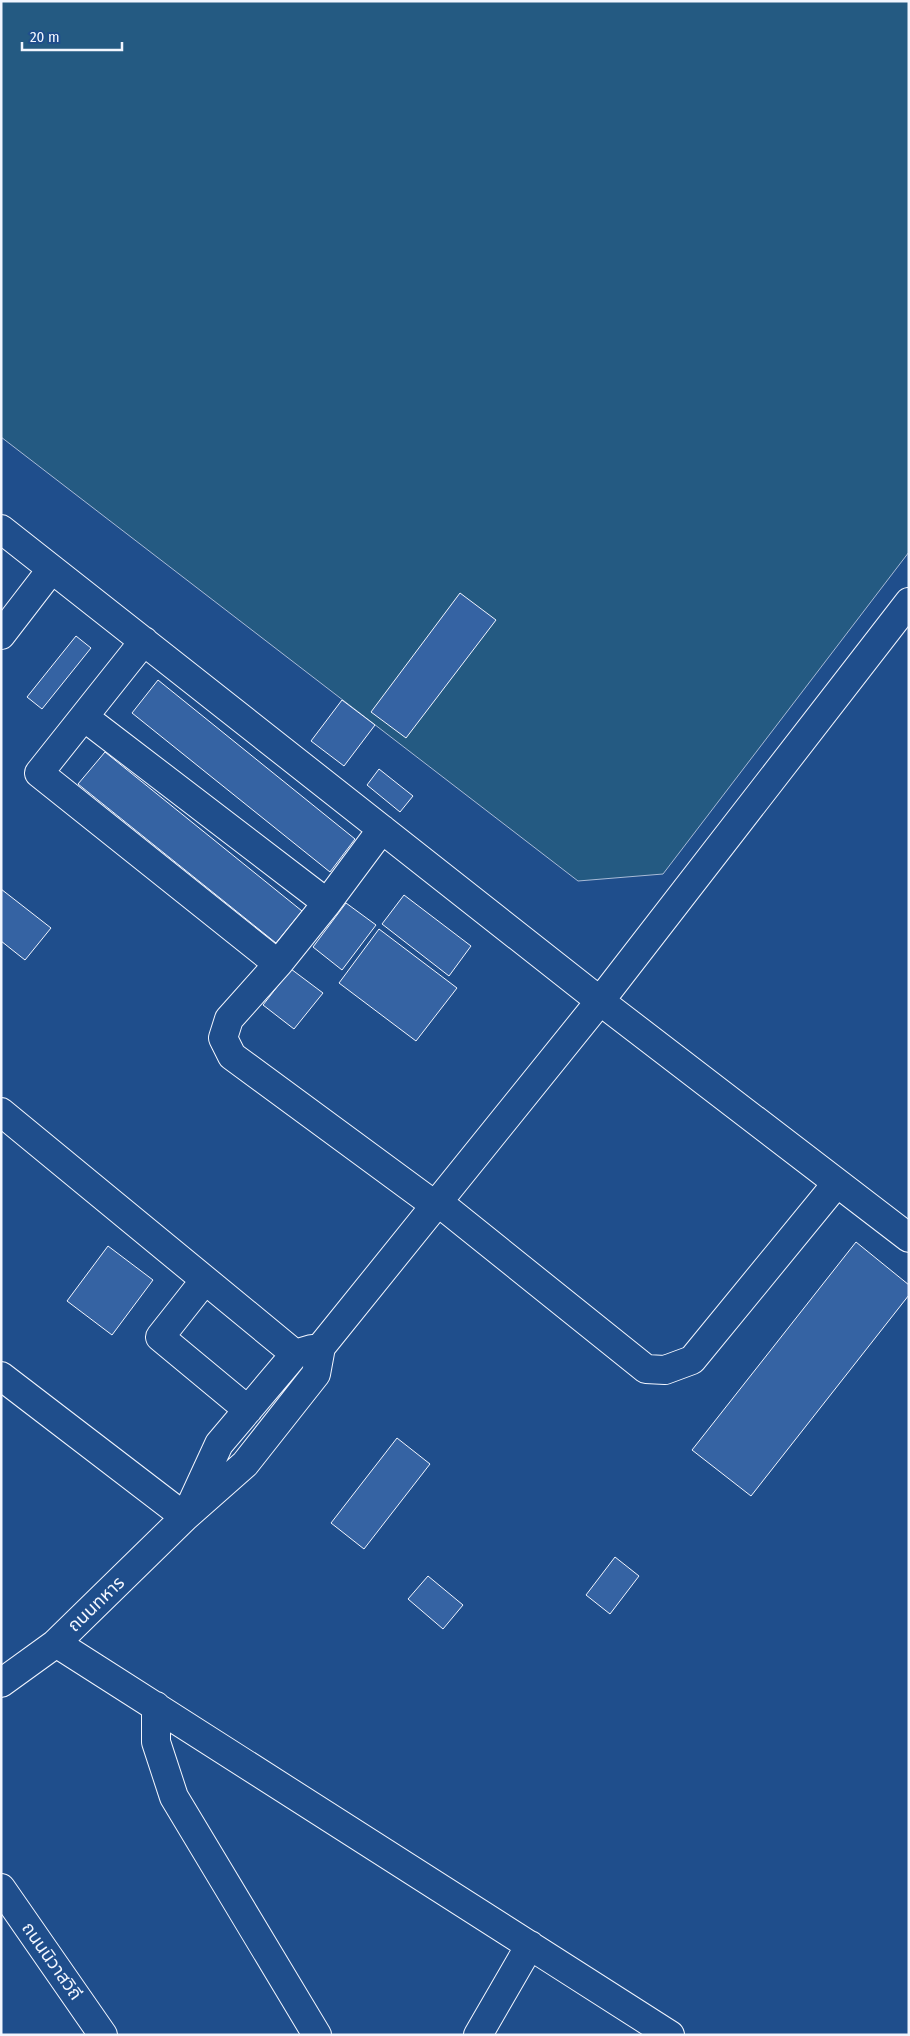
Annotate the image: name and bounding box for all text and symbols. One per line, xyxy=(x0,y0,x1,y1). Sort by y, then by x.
scale bar xyxy=(22,20,122,52)
text: 20 m xyxy=(30,28,60,46)
street label: ถนนทหาร xyxy=(63,1571,129,1636)
street label: ถนนนิวาสวิถี xyxy=(17,1918,87,2004)

